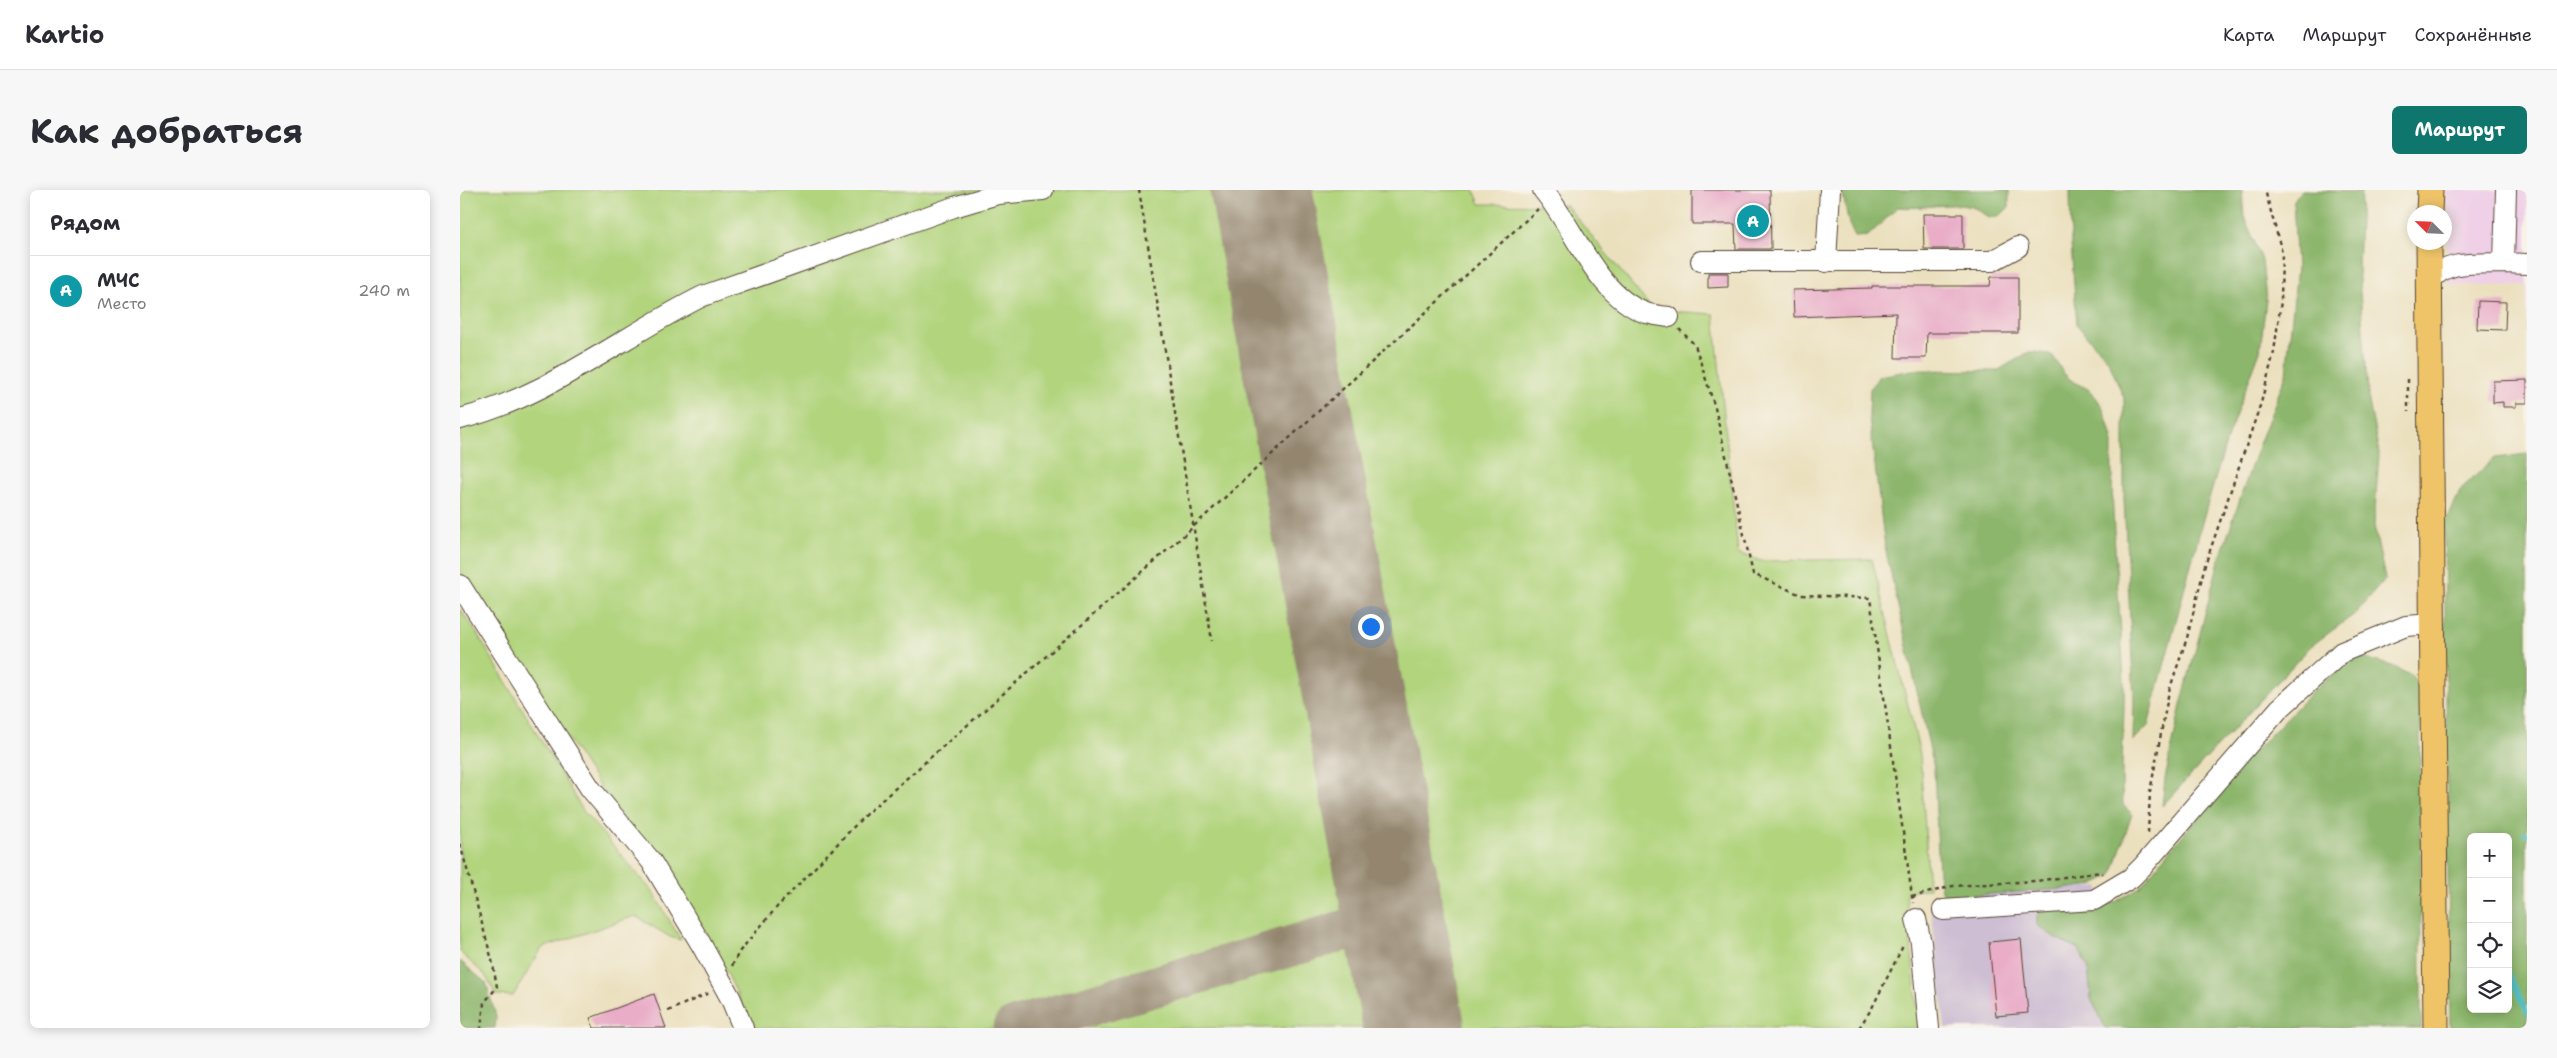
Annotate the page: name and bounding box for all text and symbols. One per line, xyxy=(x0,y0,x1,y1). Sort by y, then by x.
text: Kartio xyxy=(25,19,104,51)
text: Карта xyxy=(2223,23,2274,47)
text: Маршрут xyxy=(2302,23,2386,47)
text: Сохранённые xyxy=(2414,23,2532,47)
button: Маршрут xyxy=(2392,106,2527,154)
text: Как добраться xyxy=(30,107,303,154)
pin: A xyxy=(1737,202,1769,240)
north arrow xyxy=(2407,205,2452,250)
text: Рядом xyxy=(50,209,120,237)
text: МЧС xyxy=(97,268,140,293)
text: A xyxy=(60,280,72,301)
text: 240 m xyxy=(358,280,410,301)
text: Место xyxy=(97,293,147,314)
your location xyxy=(1358,614,1384,640)
map controls xyxy=(2467,833,2512,1013)
button: + xyxy=(2467,833,2512,878)
button: − xyxy=(2467,878,2512,923)
button: locate xyxy=(2467,923,2512,968)
button: layers xyxy=(2467,968,2512,1013)

